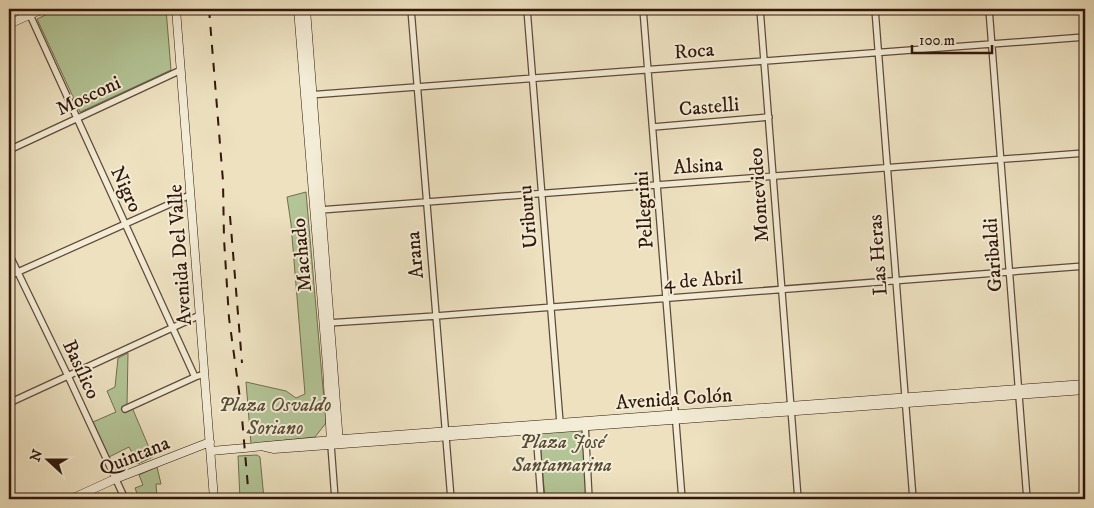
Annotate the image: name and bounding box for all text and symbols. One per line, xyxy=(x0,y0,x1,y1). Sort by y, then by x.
scale bar xyxy=(912,22,992,54)
text: 100 m xyxy=(919,31,955,50)
street label: Roca xyxy=(673,38,715,65)
street label: Mosconi xyxy=(52,71,125,122)
street label: Castelli xyxy=(678,92,740,123)
street label: Montevideo xyxy=(744,147,775,243)
street label: Alsina xyxy=(673,152,724,181)
street label: Nigro xyxy=(104,163,147,217)
street label: Pellegrini xyxy=(629,170,660,250)
street label: Avenida Del Valle xyxy=(163,184,198,326)
street label: Uriburu xyxy=(513,184,544,250)
street label: Las Heras xyxy=(863,213,894,296)
street label: Machado xyxy=(287,217,318,293)
street label: Garibaldi xyxy=(978,217,1009,293)
street label: Arana xyxy=(401,230,430,280)
street label: 4 de Abril xyxy=(663,265,743,296)
street label: Basílico xyxy=(56,336,105,403)
street label: Avenida Colón xyxy=(615,383,734,416)
park label: Plaza Osvaldo Soriano xyxy=(219,393,331,441)
park label: Plaza José Santamarina xyxy=(511,430,612,478)
street label: Quintana xyxy=(96,431,174,482)
north arrow xyxy=(22,436,72,486)
text: N xyxy=(26,447,47,464)

